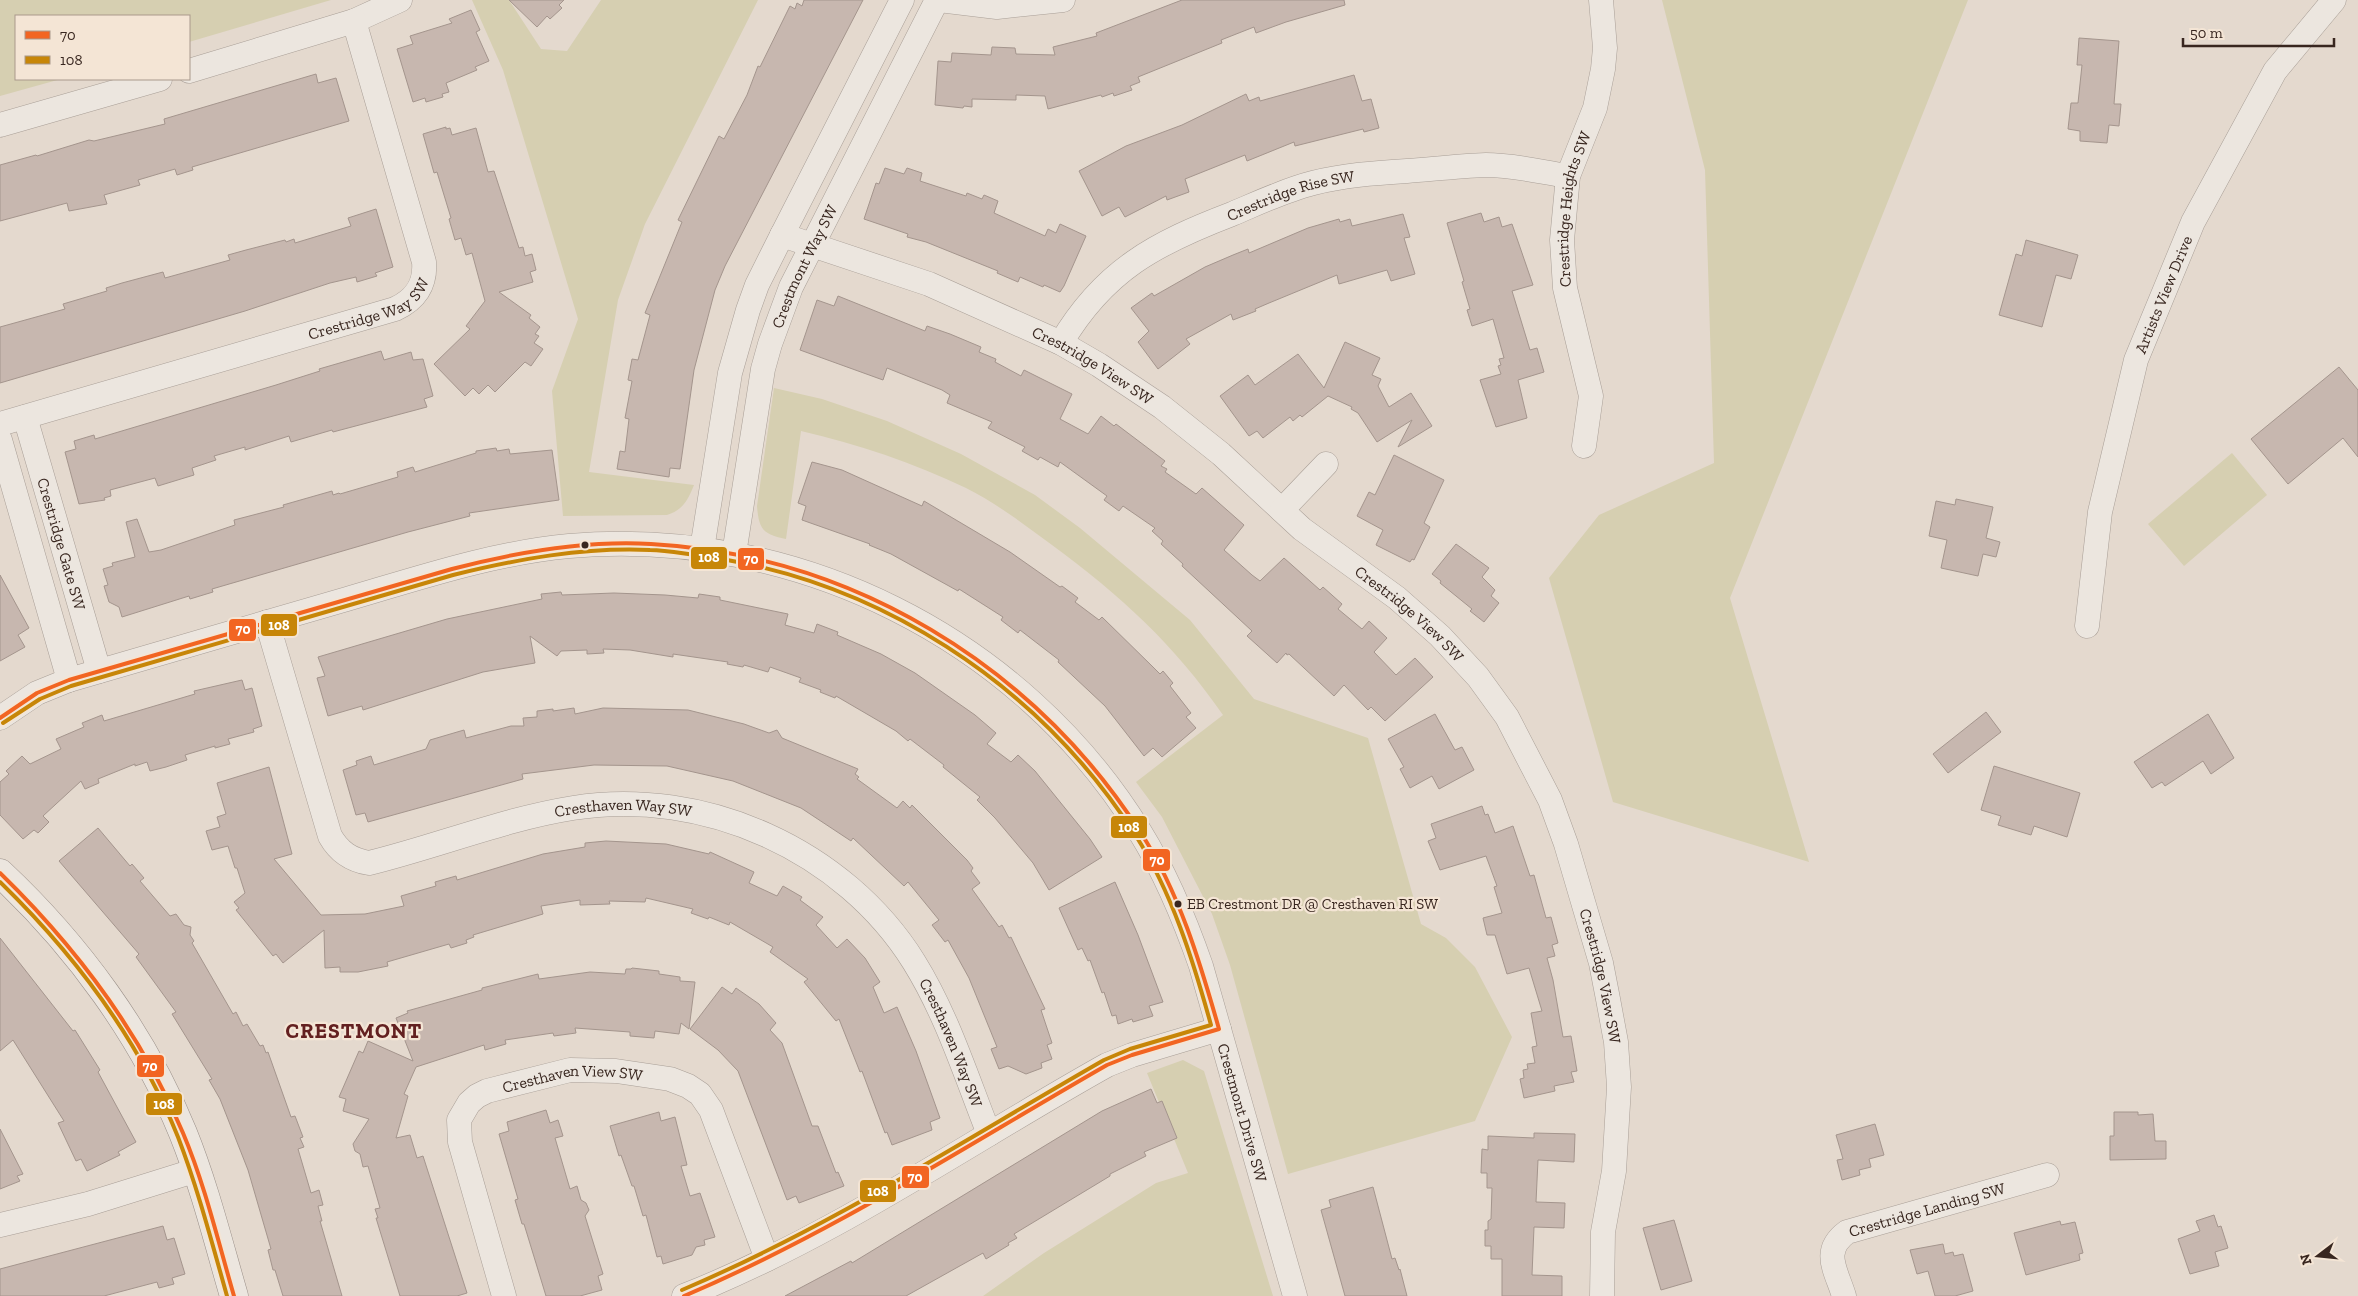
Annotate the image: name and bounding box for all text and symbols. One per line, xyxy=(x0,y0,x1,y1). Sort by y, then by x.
legend xyxy=(15,15,190,80)
scale bar xyxy=(2183,15,2334,47)
text: 50 m xyxy=(2190,24,2223,42)
text: 70 xyxy=(60,26,76,44)
text: 108 xyxy=(60,51,83,69)
street label: Crestridge Heights SW xyxy=(1552,128,1594,288)
street label: Crestridge Rise SW xyxy=(1224,166,1355,225)
street label: Crestmont Way SW xyxy=(767,201,841,331)
street label: Artists View Drive xyxy=(2130,233,2196,356)
street label: Crestridge Way SW xyxy=(306,274,432,343)
street label: Crestridge View SW xyxy=(1029,322,1157,408)
street label: Crestridge Gate SW xyxy=(34,475,90,612)
unlabelled marker xyxy=(580,540,590,550)
line badge: 108 xyxy=(690,546,728,570)
line badge: 70 xyxy=(737,547,765,571)
text: 108 xyxy=(698,549,720,566)
text: 70 xyxy=(744,551,759,568)
street label: Crestridge View SW xyxy=(1352,561,1468,665)
line badge: 108 xyxy=(260,613,298,637)
text: 108 xyxy=(268,617,290,634)
line badge: 70 xyxy=(228,618,257,642)
text: 70 xyxy=(236,621,251,638)
street label: Cresthaven Way SW xyxy=(553,794,693,821)
line badge: 108 xyxy=(1110,815,1148,839)
text: 108 xyxy=(1118,819,1140,836)
line badge: 70 xyxy=(1142,848,1171,872)
text: 70 xyxy=(1150,852,1165,869)
place label: EB Crestmont DR @ Cresthaven RI SW xyxy=(1187,895,1438,913)
marker: EB Crestmont DR @ Cresthaven RI SW xyxy=(1173,899,1183,909)
street label: Crestridge View SW xyxy=(1576,906,1626,1045)
street label: Cresthaven Way SW xyxy=(916,975,987,1109)
district label: CRESTMONT xyxy=(286,1018,422,1043)
street label: Crestmont Drive SW xyxy=(1214,1041,1271,1184)
line badge: 70 xyxy=(136,1054,165,1078)
text: 70 xyxy=(143,1058,158,1075)
street label: Cresthaven View SW xyxy=(500,1060,644,1096)
line badge: 108 xyxy=(145,1092,183,1116)
text: 108 xyxy=(153,1096,175,1113)
line badge: 70 xyxy=(901,1165,930,1189)
text: 70 xyxy=(908,1169,923,1186)
street label: Crestridge Landing SW xyxy=(1847,1178,2007,1241)
line badge: 108 xyxy=(859,1179,897,1203)
text: 108 xyxy=(867,1183,889,1200)
north arrow xyxy=(2293,1231,2343,1281)
text: N xyxy=(2296,1252,2316,1267)

